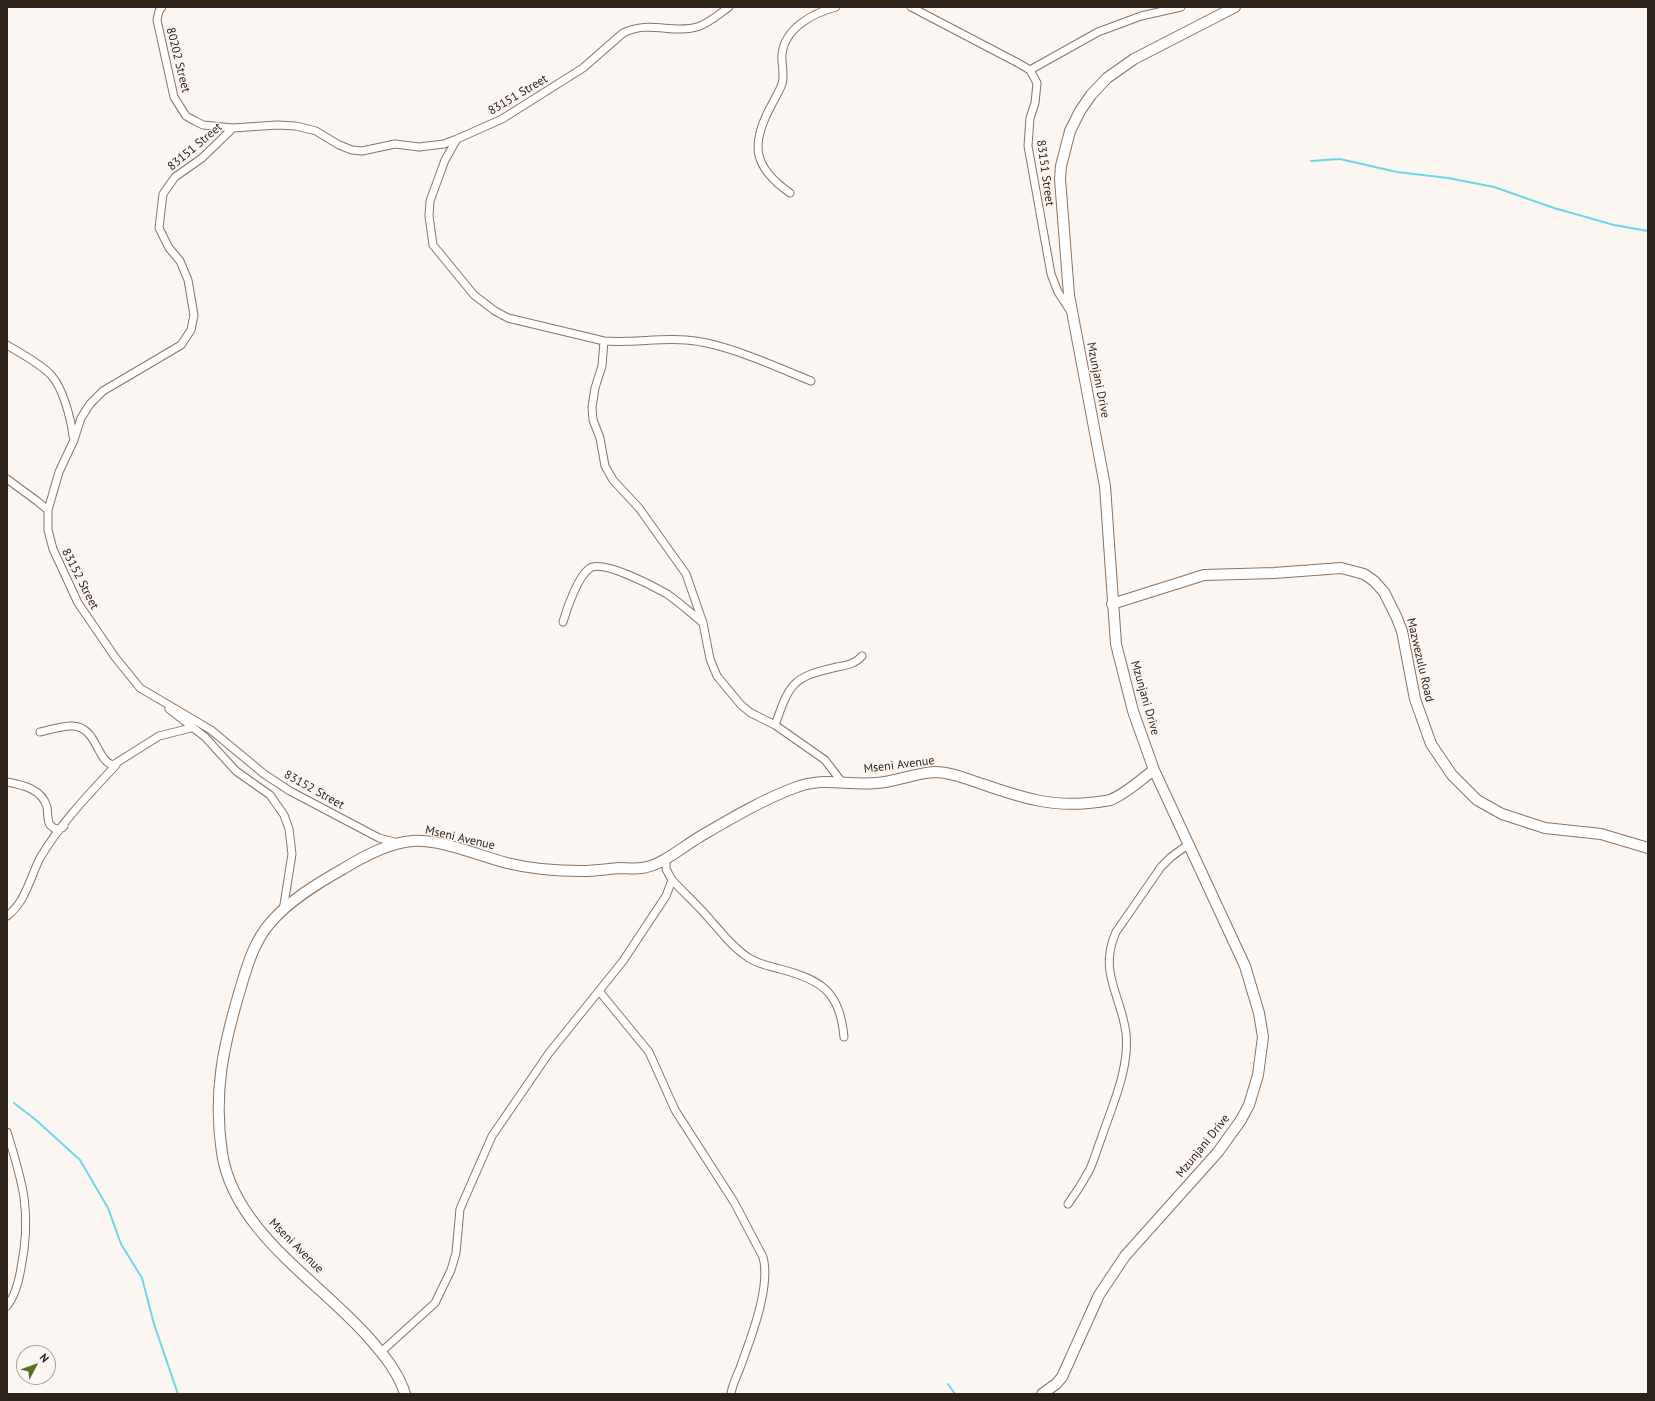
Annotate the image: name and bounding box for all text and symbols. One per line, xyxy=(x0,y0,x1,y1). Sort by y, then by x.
street label: 80202 Street xyxy=(163,26,193,94)
street label: 83151 Street xyxy=(486,72,550,118)
street label: 83151 Street xyxy=(165,120,225,174)
street label: 83151 Street xyxy=(1033,139,1057,207)
street label: Mzunjani Drive xyxy=(1084,341,1112,419)
street label: 83152 Street xyxy=(58,546,102,612)
street label: Mazwezulu Road xyxy=(1403,617,1437,703)
street label: Mzunjani Drive xyxy=(1127,659,1163,737)
street label: Mseni Avenue xyxy=(863,754,935,776)
street label: 83152 Street xyxy=(281,768,347,812)
street label: Mseni Avenue xyxy=(424,823,496,853)
street label: Mzunjani Drive xyxy=(1173,1112,1233,1180)
street label: Mseni Avenue xyxy=(266,1216,326,1276)
north arrow xyxy=(16,1345,56,1385)
text: N xyxy=(37,1350,52,1365)

